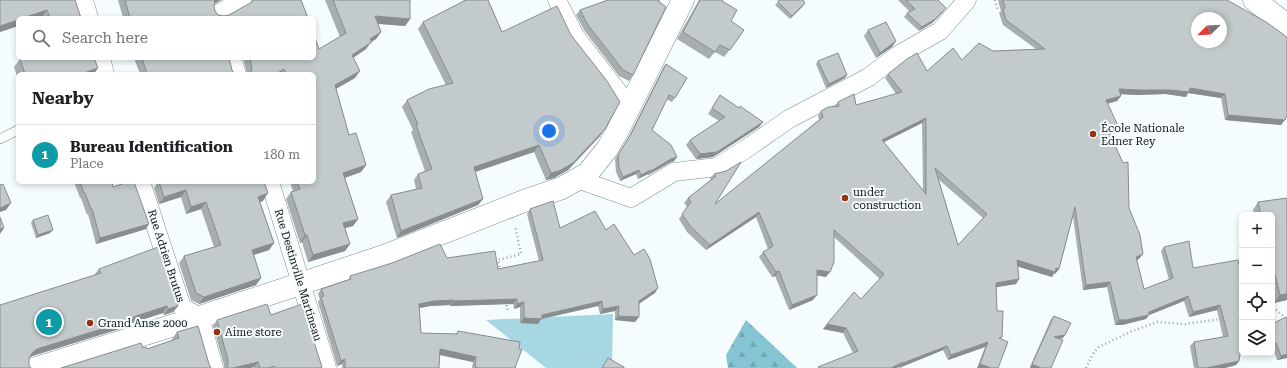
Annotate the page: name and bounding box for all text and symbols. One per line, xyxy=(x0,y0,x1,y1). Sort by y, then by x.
north arrow xyxy=(1191,12,1227,48)
search box xyxy=(16,16,316,60)
icon: search xyxy=(30,27,52,49)
text: Search here xyxy=(62,29,148,47)
text: Nearby xyxy=(32,88,94,108)
your location xyxy=(539,121,559,141)
place label: École Nationale Edner Rey xyxy=(1101,121,1185,148)
marker: École Nationale Edner Rey xyxy=(1088,129,1098,139)
text: Bureau Identification xyxy=(70,138,233,156)
text: 1 xyxy=(41,147,49,162)
text: 180 m xyxy=(263,147,300,162)
text: Place xyxy=(70,156,104,171)
place label: under construction xyxy=(853,186,921,212)
marker: under construction xyxy=(840,193,850,203)
street label: Rue Destinville Martineau xyxy=(272,207,324,343)
street label: Rue Adrien Brutus xyxy=(145,208,187,304)
map controls xyxy=(1239,212,1275,356)
button: + xyxy=(1239,212,1275,248)
button: − xyxy=(1239,248,1275,284)
button: locate xyxy=(1239,284,1275,320)
pin: 1 xyxy=(36,307,62,337)
place label: Grand Anse 2000 xyxy=(98,317,187,330)
marker: Grand Anse 2000 xyxy=(85,318,95,328)
button: layers xyxy=(1239,320,1275,356)
place label: Aime store xyxy=(225,326,281,339)
marker: Aime store xyxy=(212,327,222,337)

